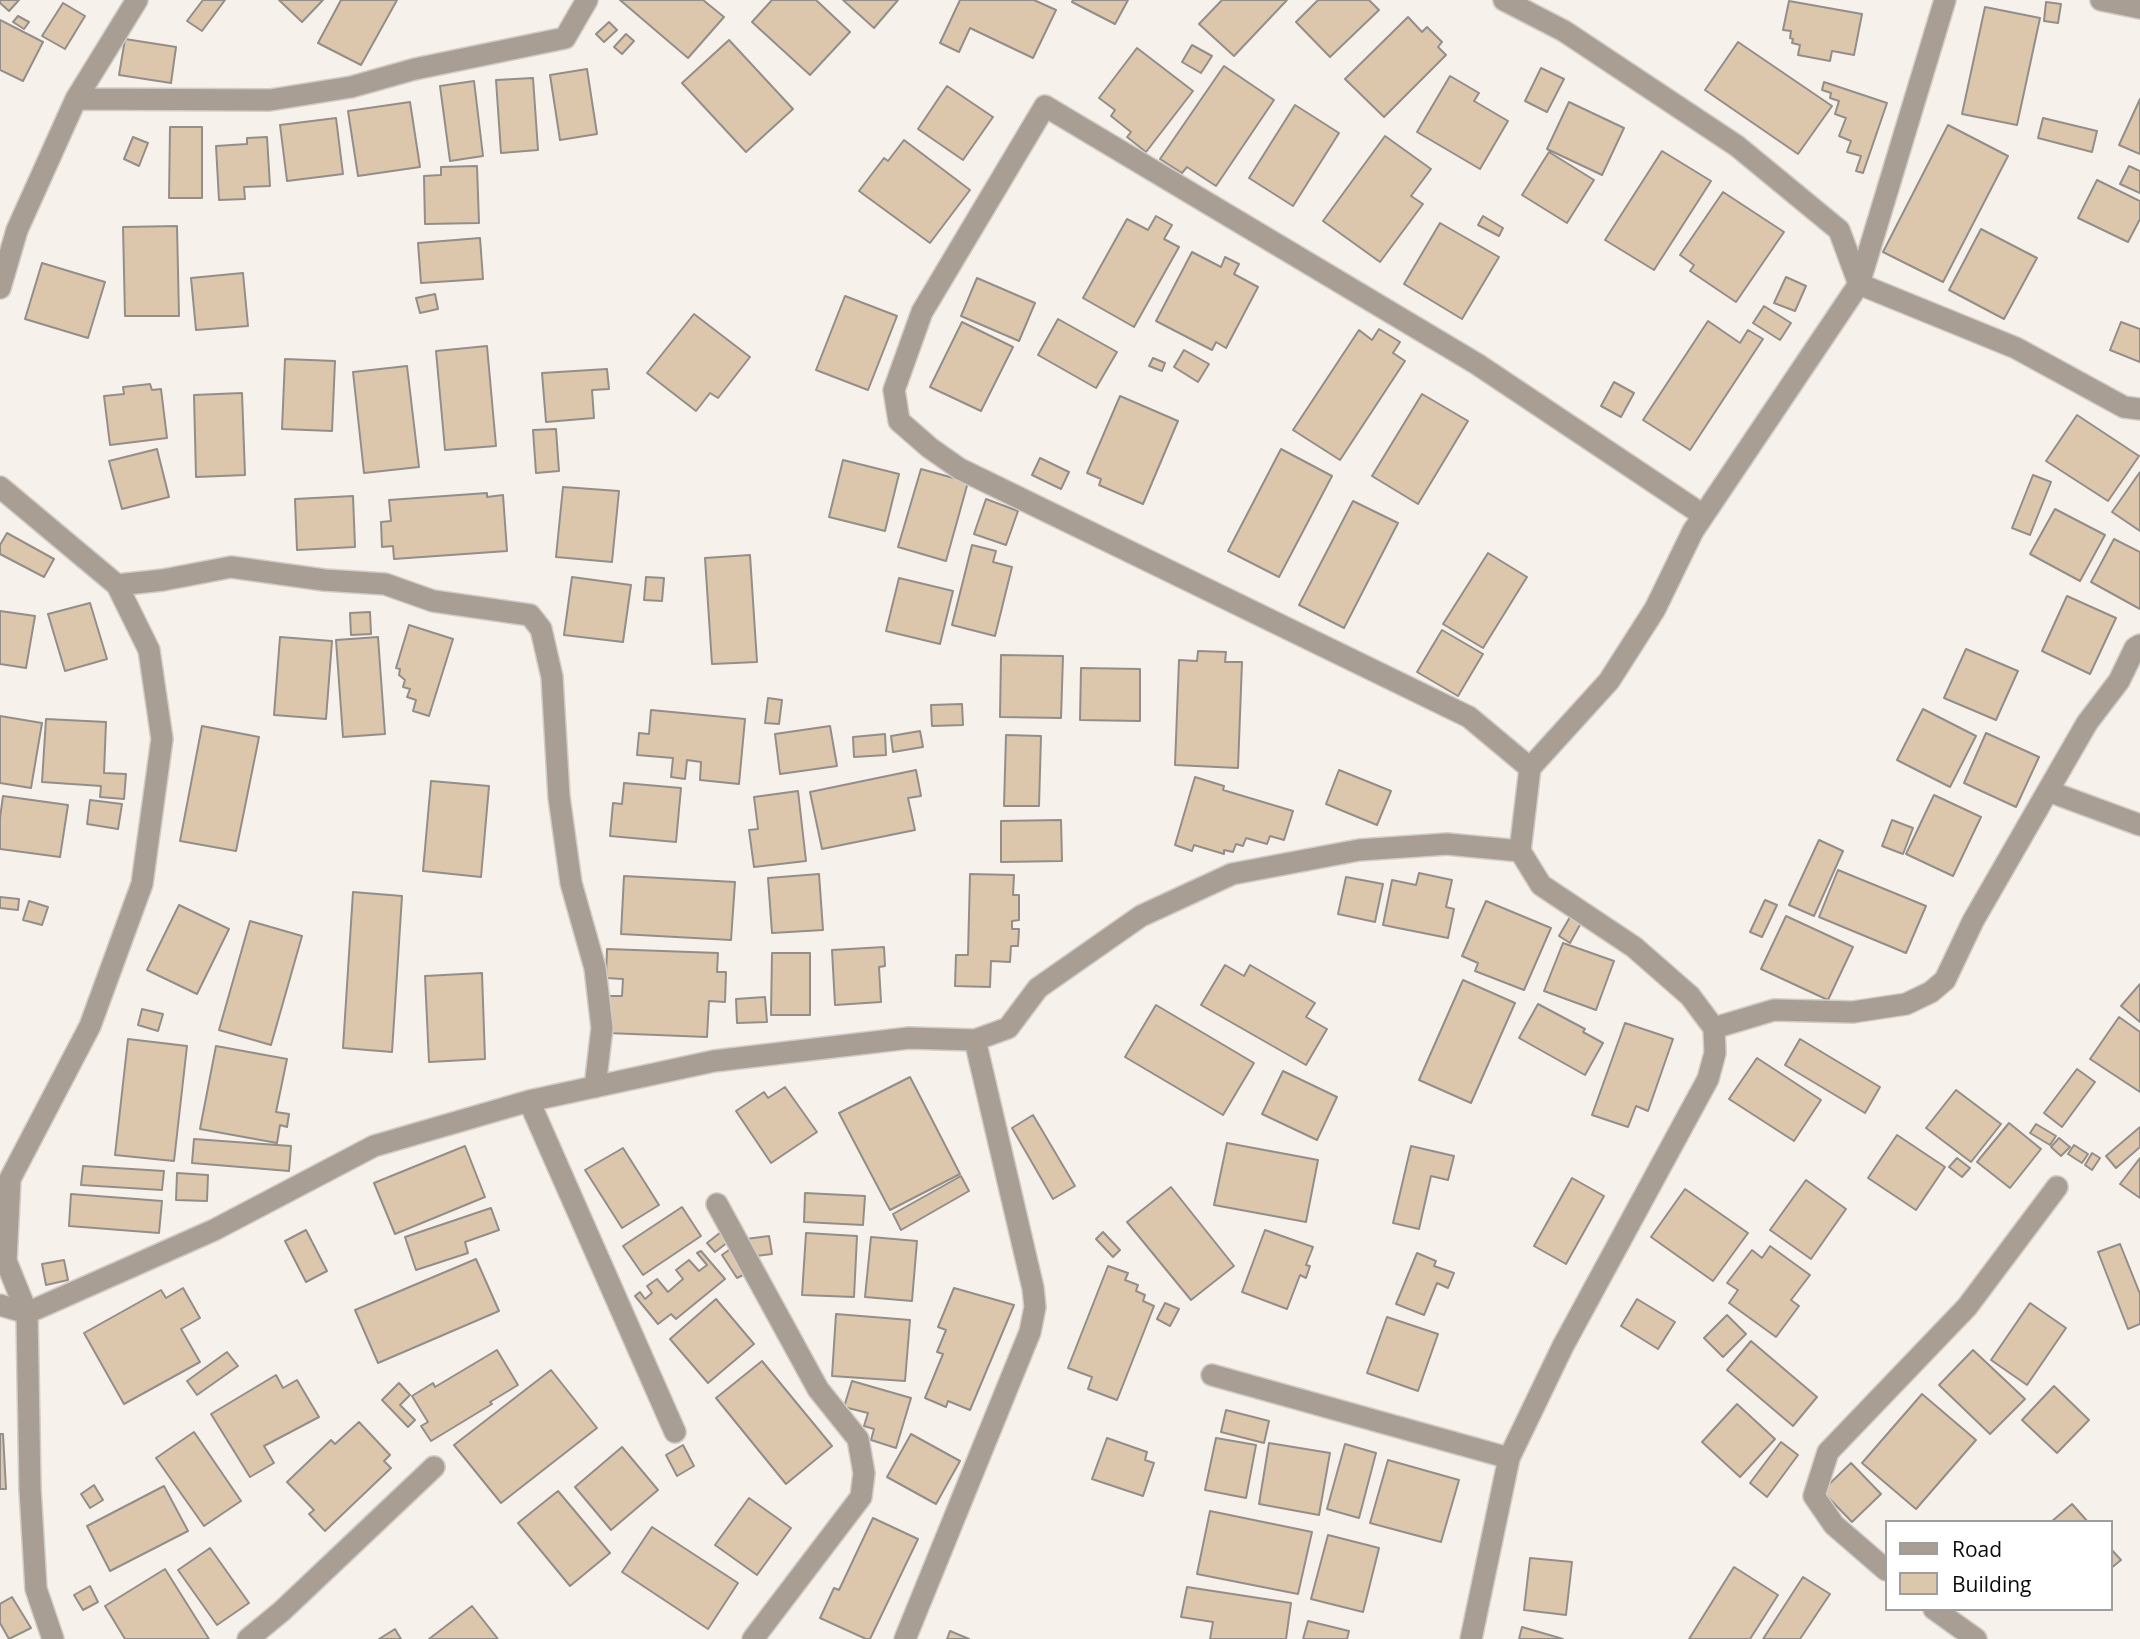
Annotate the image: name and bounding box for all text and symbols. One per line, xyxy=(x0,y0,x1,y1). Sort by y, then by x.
legend xyxy=(1884,1520,2112,1611)
text: Road xyxy=(1952,1535,2002,1563)
text: Building xyxy=(1952,1570,2031,1598)

